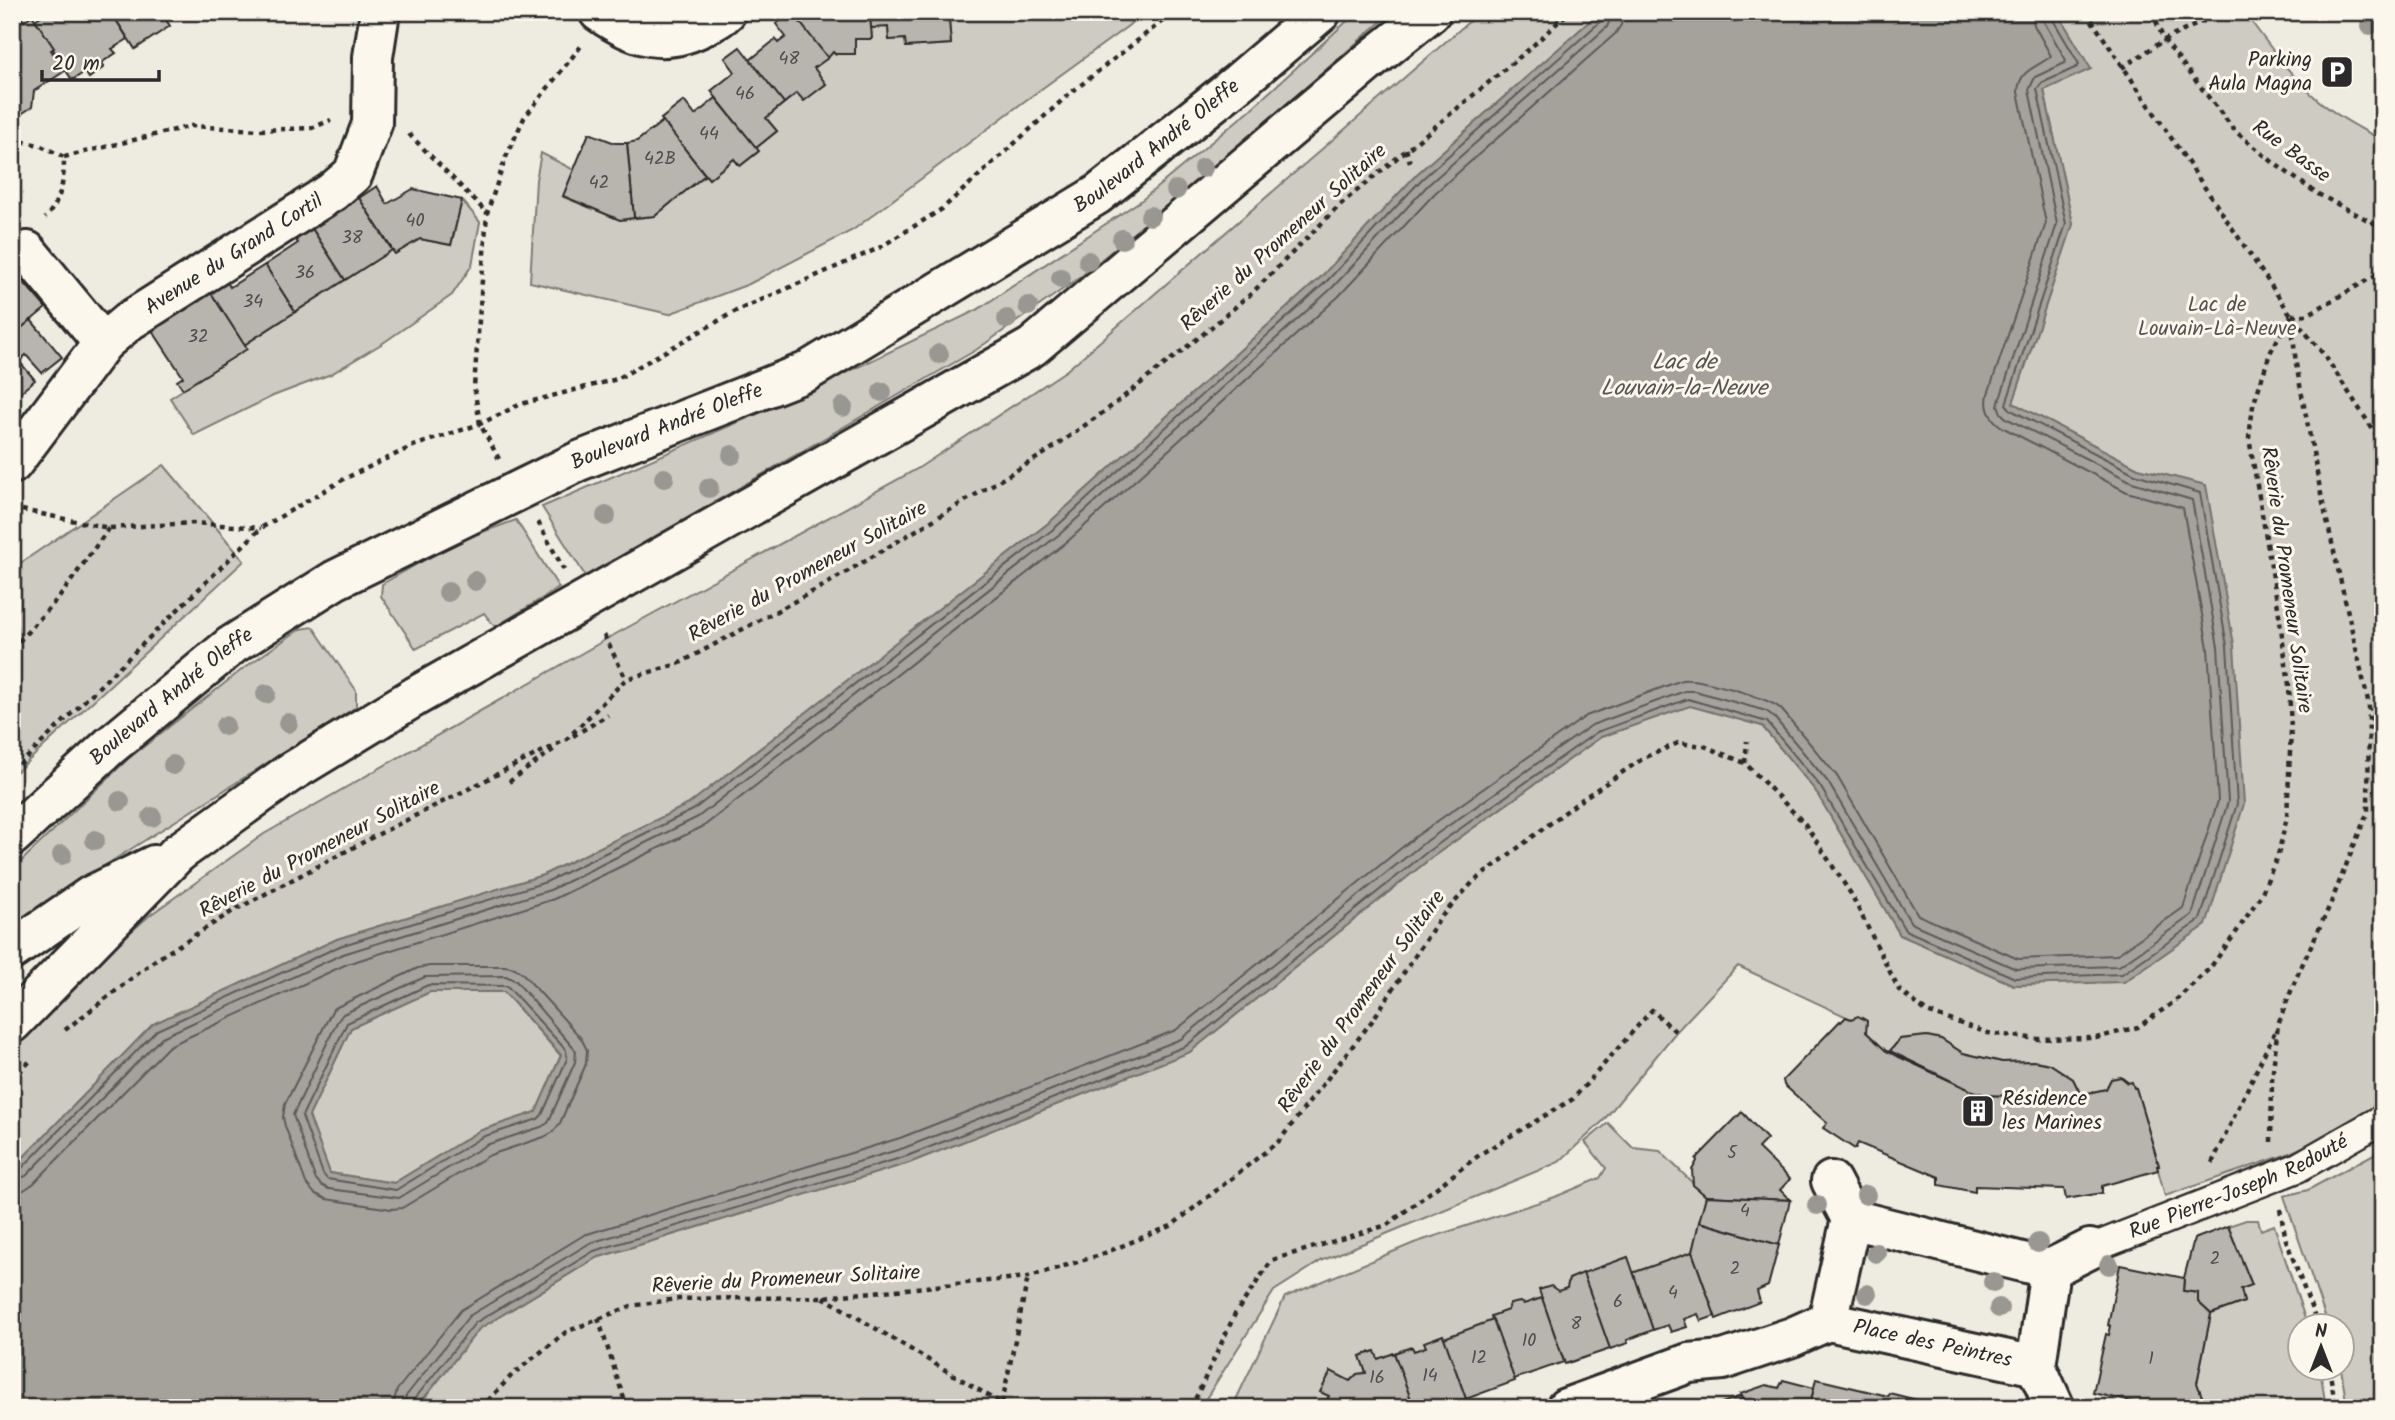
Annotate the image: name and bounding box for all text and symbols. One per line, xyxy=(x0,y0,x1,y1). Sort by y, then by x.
scale bar xyxy=(42,38,159,82)
place label: Parking Aula Magna xyxy=(2208,44,2312,101)
house number: 48 xyxy=(779,45,800,74)
text: 20 m xyxy=(52,48,100,81)
parking icon: Parking Aula Magna xyxy=(2318,53,2356,91)
street label: Boulevard André Oleffe xyxy=(1067,70,1248,222)
house number: 46 xyxy=(735,80,755,109)
street label: Rue Basse xyxy=(2245,112,2338,192)
house number: 44 xyxy=(699,120,719,149)
street label: Rêverie du Promeneur Solitaire xyxy=(1173,135,1395,340)
house number: 42B xyxy=(644,145,676,174)
house number: 42 xyxy=(589,169,609,198)
street label: Avenue du Grand Cortil xyxy=(138,185,330,323)
house number: 40 xyxy=(406,207,424,236)
house number: 38 xyxy=(341,224,363,253)
house number: 36 xyxy=(295,259,315,288)
house number: 34 xyxy=(243,288,263,317)
park label: Lac de Louvain-Là-Neuve xyxy=(2138,289,2297,346)
house number: 32 xyxy=(188,323,208,352)
water label: Lac de Louvain-la-Neuve xyxy=(1601,345,1770,407)
street label: Boulevard André Oleffe xyxy=(565,374,768,479)
street label: Rêverie du Promeneur Solitaire xyxy=(2251,445,2321,716)
street label: Rêverie du Promeneur Solitaire xyxy=(682,492,934,652)
street label: Boulevard André Oleffe xyxy=(82,619,260,774)
street label: Rêverie du Promeneur Solitaire xyxy=(194,772,447,928)
street label: Rêverie du Promeneur Solitaire xyxy=(1270,883,1455,1120)
place label: Résidence les Marines xyxy=(2002,1083,2102,1140)
building icon: Résidence les Marines xyxy=(1959,1092,1997,1130)
street label: Rue Pierre-Joseph Redouté xyxy=(2124,1125,2355,1249)
house number: 5 xyxy=(1727,1139,1738,1168)
house number: 4 xyxy=(1740,1197,1750,1226)
house number: 2 xyxy=(2210,1245,2220,1274)
house number: 2 xyxy=(1730,1255,1740,1284)
street label: Rêverie du Promeneur Solitaire xyxy=(651,1256,922,1304)
house number: 4 xyxy=(1668,1279,1678,1308)
house number: 6 xyxy=(1613,1288,1623,1317)
house number: 8 xyxy=(1571,1310,1582,1339)
street label: Place des Peintres xyxy=(1850,1310,2015,1377)
north arrow xyxy=(2286,1312,2356,1382)
text: N xyxy=(2315,1317,2327,1347)
house number: 10 xyxy=(1522,1327,1536,1356)
house number: 12 xyxy=(1471,1344,1487,1373)
house number: 1 xyxy=(2148,1345,2154,1374)
house number: 14 xyxy=(1422,1362,1438,1391)
house number: 16 xyxy=(1369,1364,1385,1393)

